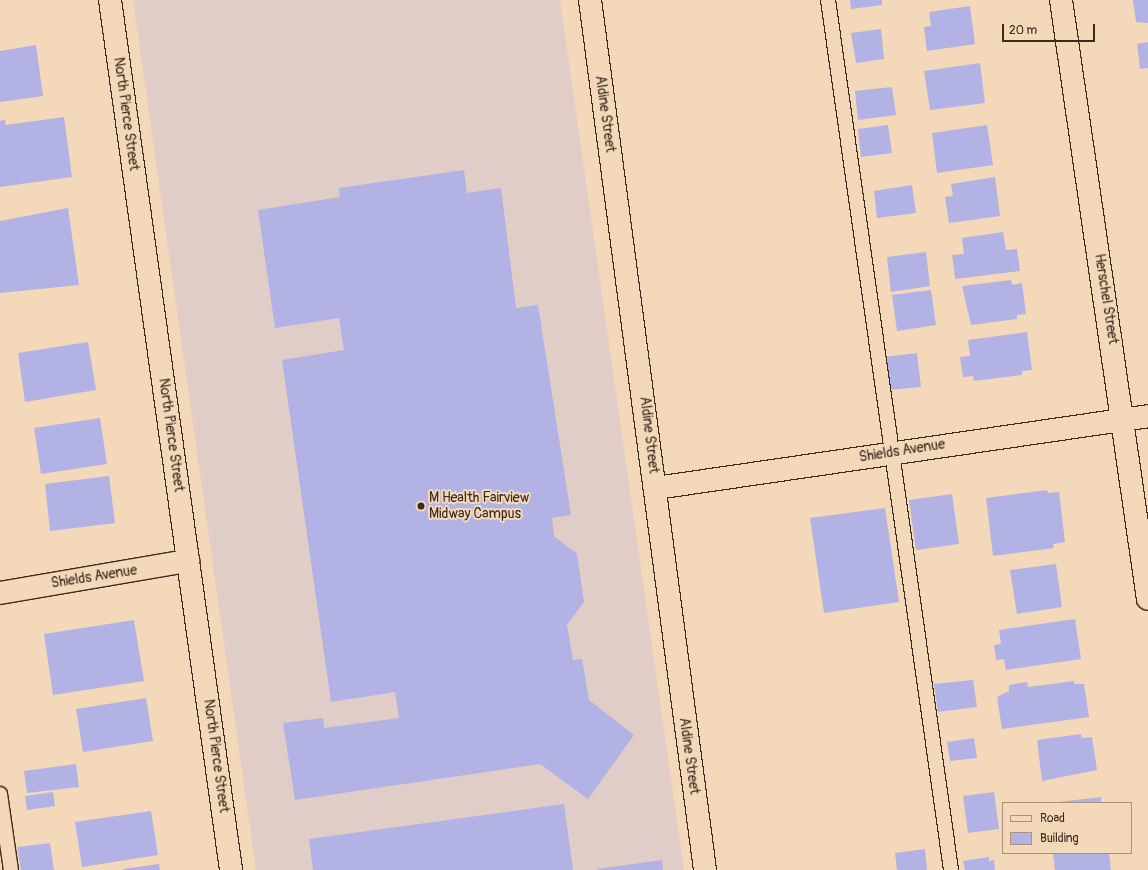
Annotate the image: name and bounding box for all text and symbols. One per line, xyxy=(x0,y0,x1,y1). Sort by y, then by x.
scale bar xyxy=(1004,16,1097,42)
text: 20 m xyxy=(1009,23,1037,38)
street label: North Pierce Street xyxy=(110,56,142,172)
street label: Aldine Street xyxy=(591,74,619,154)
street label: Herschel Street xyxy=(1091,253,1121,345)
street label: North Pierce Street xyxy=(155,377,187,493)
street label: Aldine Street xyxy=(636,396,662,474)
street label: Shields Avenue xyxy=(858,436,946,466)
place label: M Health Fairview Midway Campus xyxy=(429,490,529,522)
marker: M Health Fairview Midway Campus xyxy=(416,501,426,511)
street label: Shields Avenue xyxy=(50,562,138,592)
street label: North Pierce Street xyxy=(200,698,232,814)
street label: Aldine Street xyxy=(675,716,703,796)
legend xyxy=(1002,802,1132,854)
text: Road xyxy=(1040,811,1065,826)
text: Building xyxy=(1040,831,1079,846)

